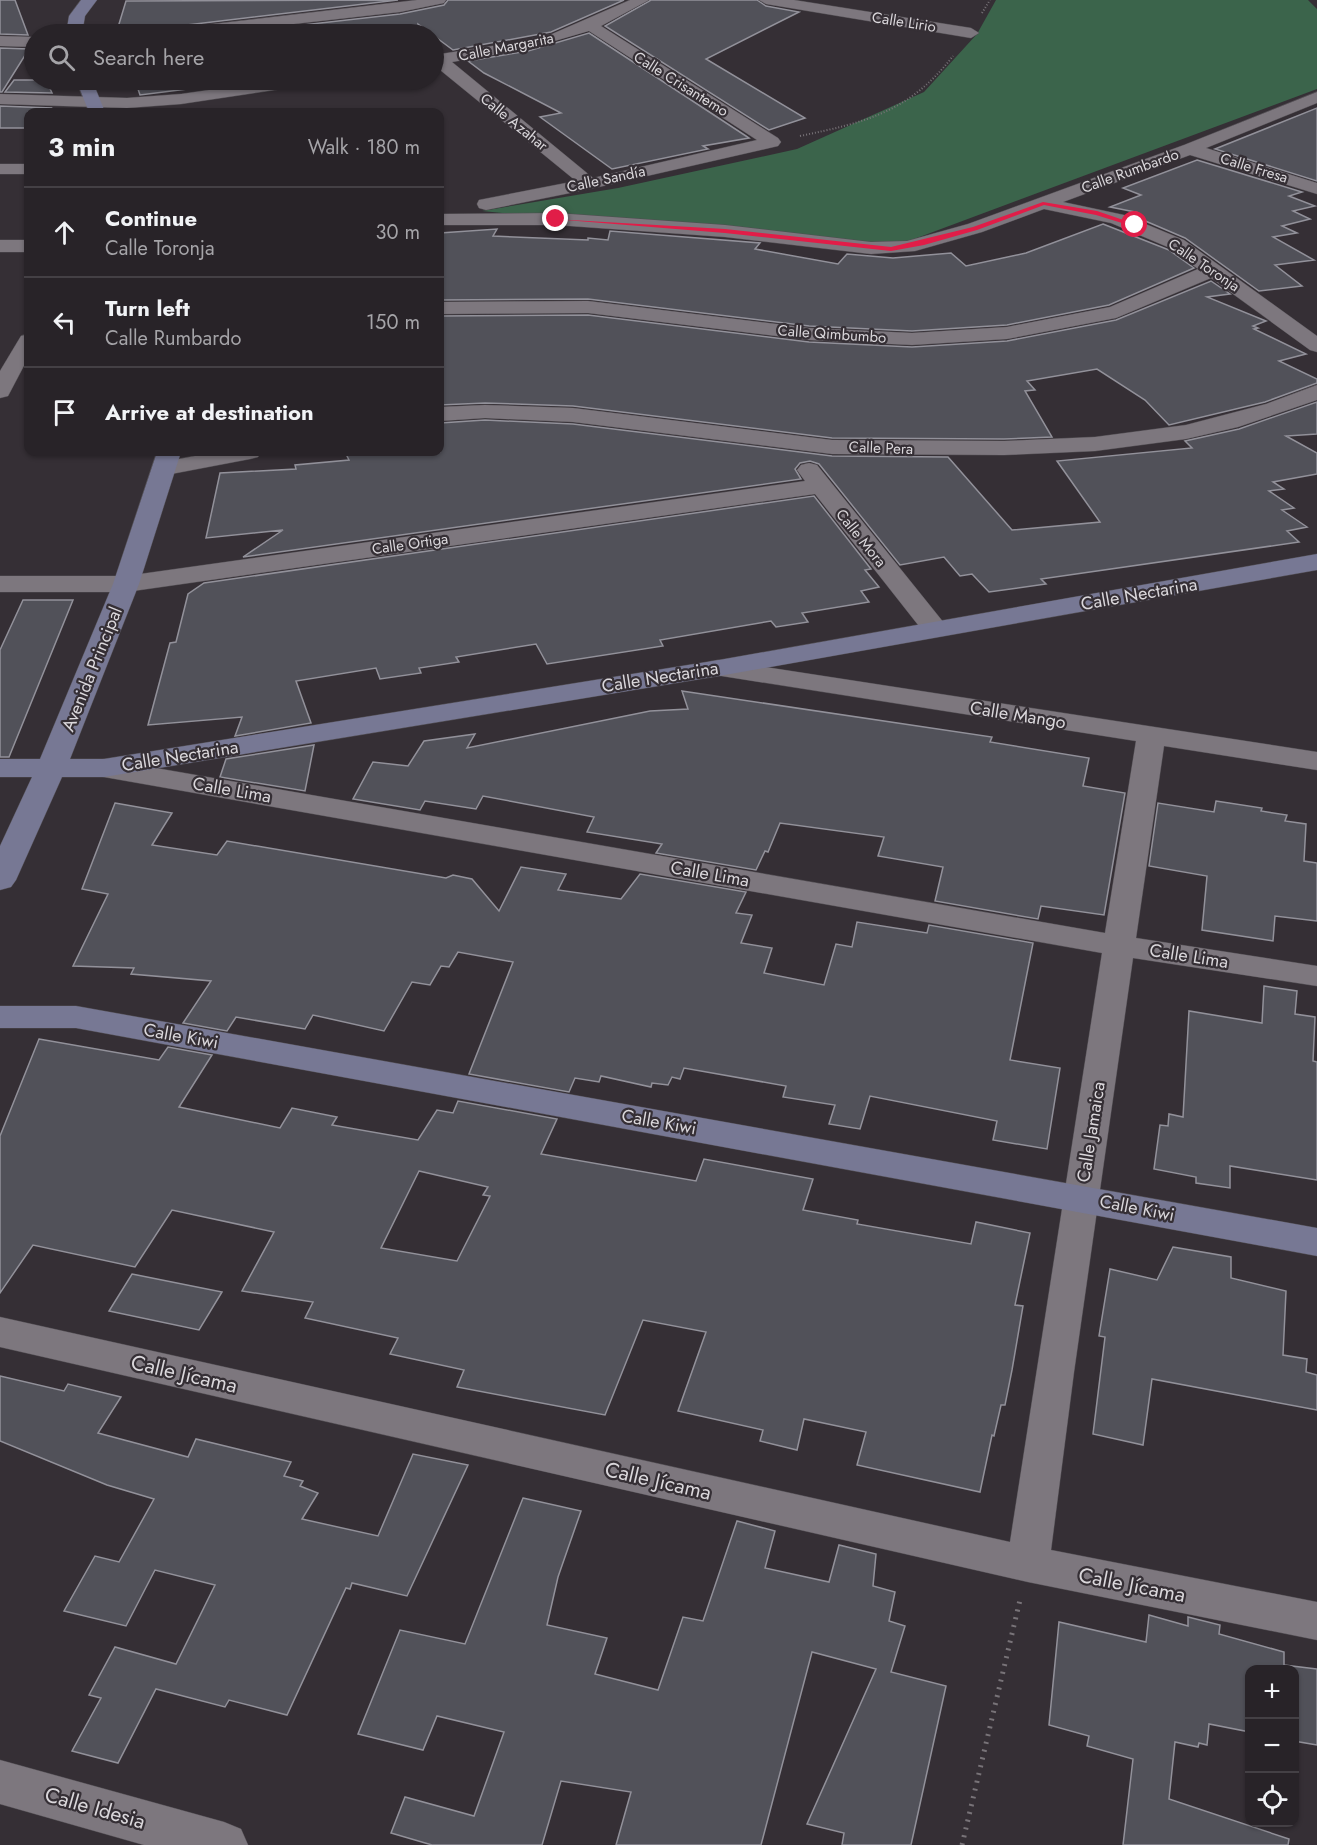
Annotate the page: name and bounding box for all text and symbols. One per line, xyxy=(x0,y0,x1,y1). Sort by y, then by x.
street label: Calle Lirio xyxy=(870,6,938,38)
search box xyxy=(24,24,444,90)
street label: Calle Margarita xyxy=(457,27,555,67)
icon: search xyxy=(45,41,78,74)
text: Search here xyxy=(93,41,204,73)
street label: Calle Crisantemo xyxy=(629,46,733,122)
street label: Calle Azahar xyxy=(475,88,553,157)
text: 3 min xyxy=(48,128,115,166)
text: Walk · 180 m xyxy=(308,133,420,162)
street label: Calle Rumbardo xyxy=(1078,143,1182,199)
street label: Calle Fresa xyxy=(1217,147,1291,189)
street label: Calle Sandía xyxy=(565,160,647,198)
text: Continue xyxy=(105,202,197,234)
route end xyxy=(542,205,568,231)
route start xyxy=(1121,211,1147,237)
icon: ahead xyxy=(48,216,81,249)
text: 30 m xyxy=(375,218,420,247)
street label: Calle Toronja xyxy=(1164,233,1244,297)
text: Calle Toronja xyxy=(105,234,215,263)
text: Turn left xyxy=(105,292,190,324)
icon: left xyxy=(48,306,81,339)
text: 150 m xyxy=(366,308,420,337)
street label: Calle Qimbumbo xyxy=(777,319,887,349)
text: Calle Rumbardo xyxy=(105,324,241,353)
icon: arrive xyxy=(48,396,81,429)
text: Arrive at destination xyxy=(105,396,314,428)
street label: Calle Pera xyxy=(848,436,914,460)
street label: Calle Mora xyxy=(831,504,891,572)
street label: Calle Ortiga xyxy=(370,528,450,560)
street label: Calle Nectarina xyxy=(1079,571,1199,617)
street label: Avenida Principal xyxy=(55,603,129,735)
street label: Calle Nectarina xyxy=(600,655,720,699)
street label: Calle Mango xyxy=(968,695,1068,735)
street label: Calle Nectarina xyxy=(120,734,240,778)
street label: Calle Lima xyxy=(191,770,273,810)
street label: Calle Lima xyxy=(669,854,751,894)
street label: Calle Lima xyxy=(1148,937,1230,975)
street label: Calle Kiwi xyxy=(141,1017,221,1055)
street label: Calle Jamaica xyxy=(1070,1080,1112,1184)
street label: Calle Kiwi xyxy=(619,1103,699,1141)
street label: Calle Kiwi xyxy=(1097,1188,1177,1228)
street label: Calle Jícama xyxy=(128,1347,240,1401)
street label: Calle Jícama xyxy=(602,1454,714,1508)
street label: Calle Jícama xyxy=(1076,1560,1188,1610)
map controls xyxy=(1245,1665,1299,1827)
button: + xyxy=(1245,1665,1299,1719)
button: − xyxy=(1245,1719,1299,1773)
button: locate xyxy=(1245,1773,1299,1827)
street label: Calle Idesia xyxy=(41,1779,149,1837)

